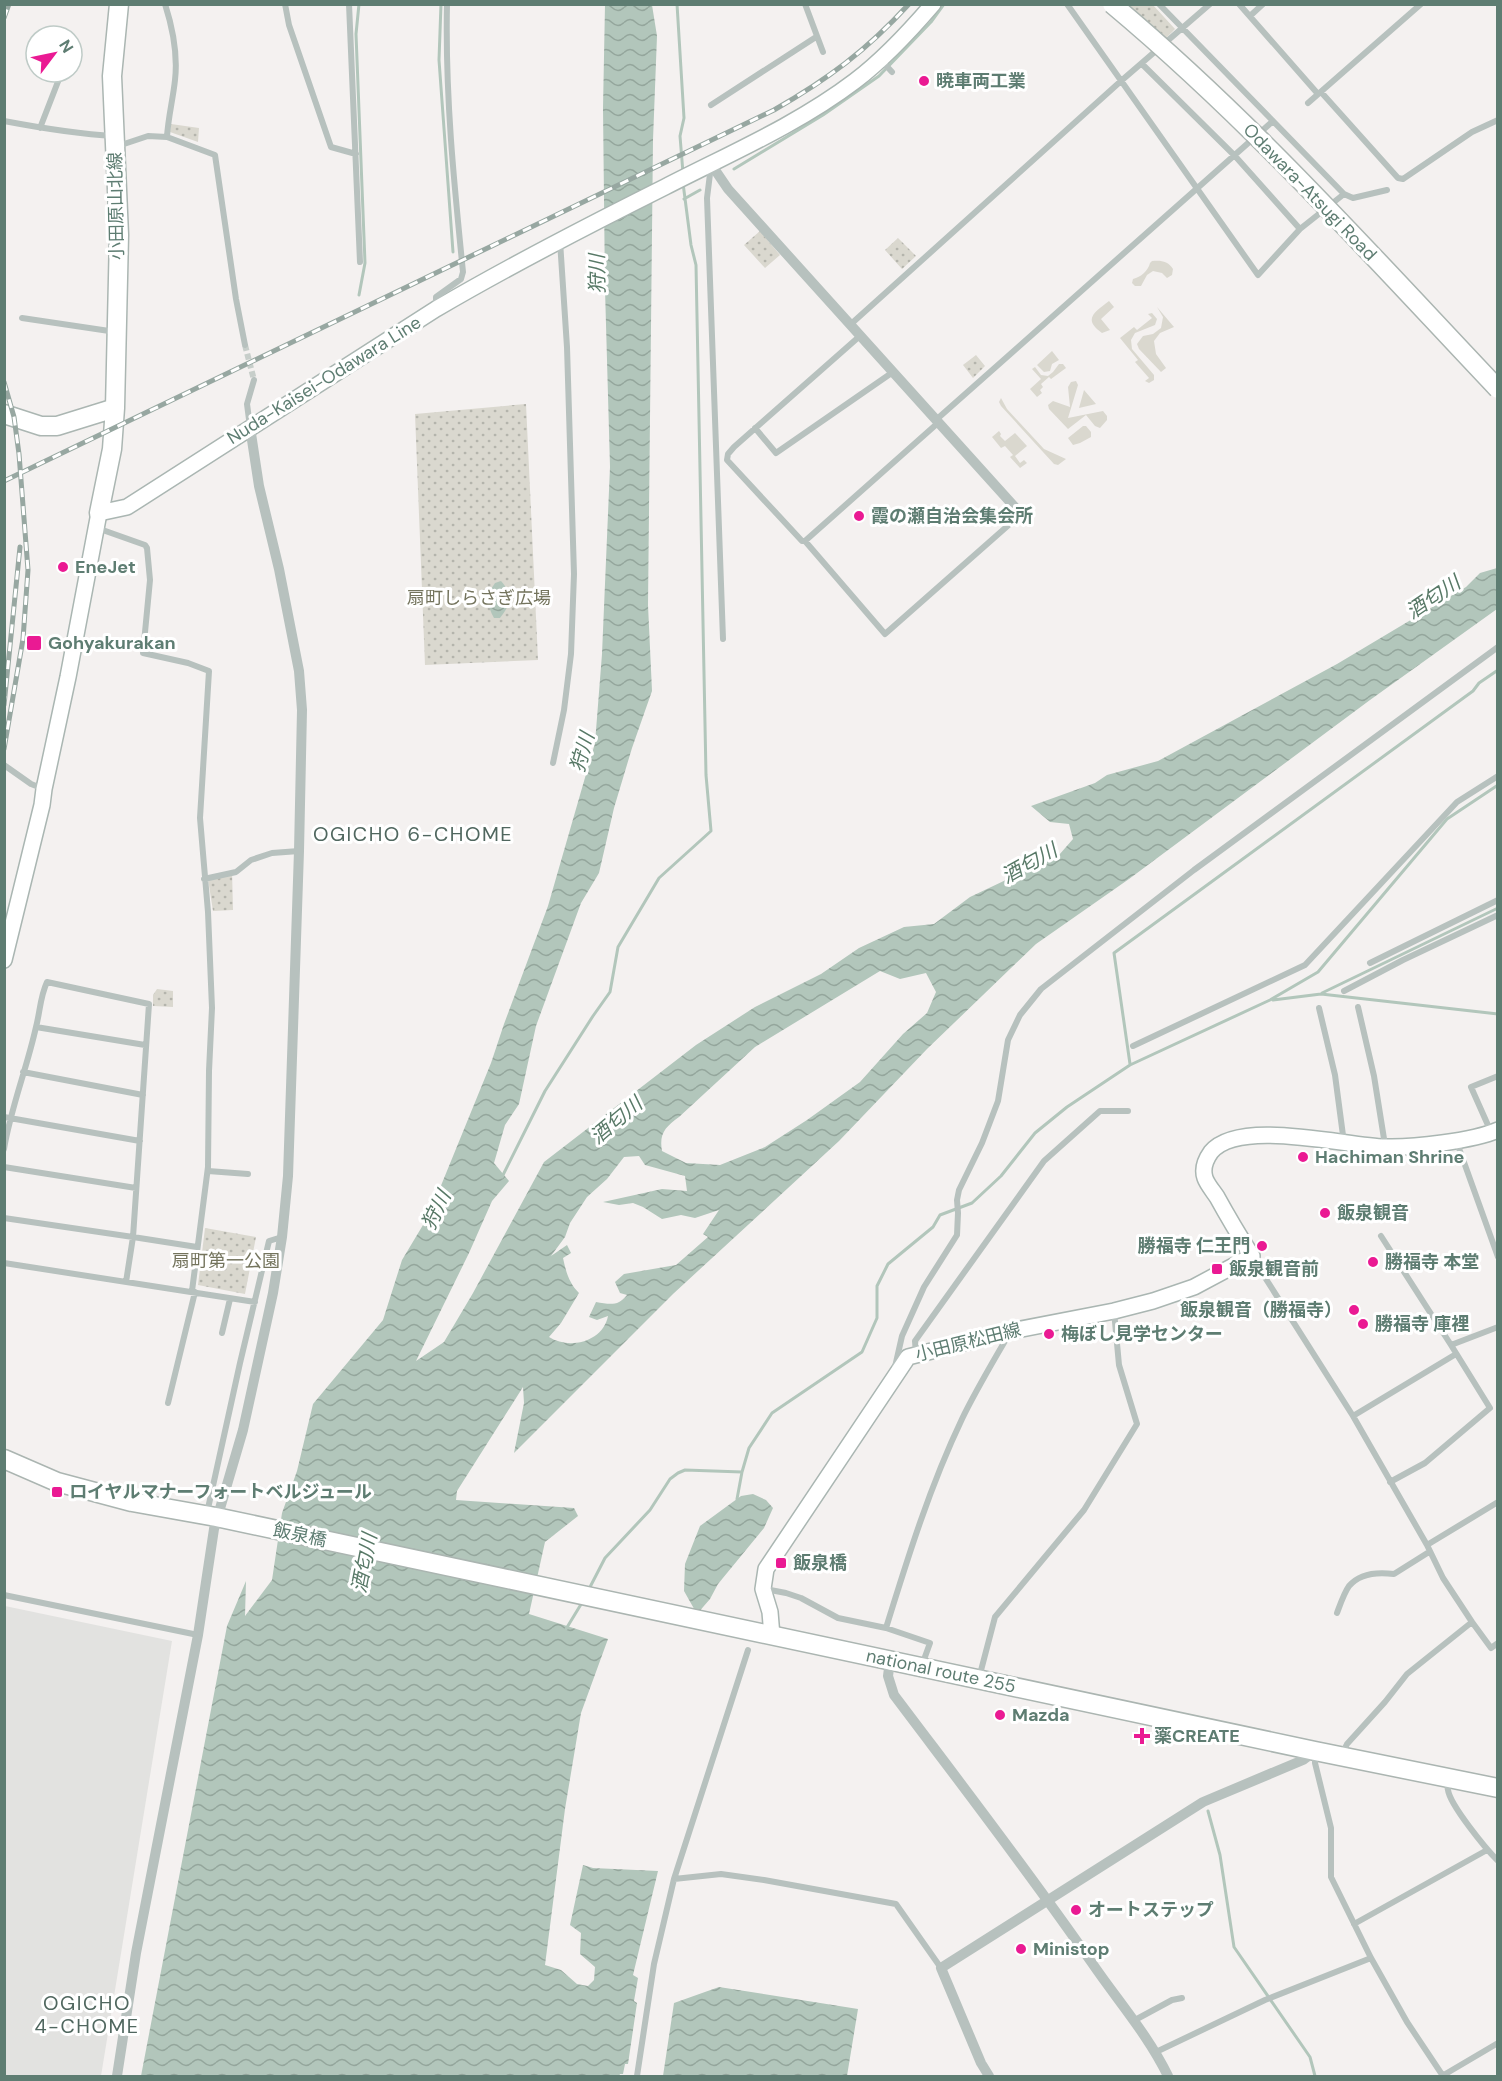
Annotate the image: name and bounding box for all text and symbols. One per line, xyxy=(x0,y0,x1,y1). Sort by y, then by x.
north arrow xyxy=(24,24,84,84)
text: N xyxy=(54,36,78,57)
place label: 暁車両工業 xyxy=(936,69,1026,93)
marker: 暁車両工業 xyxy=(917,74,931,88)
street label: Odawara-Atsugi Road xyxy=(1238,118,1382,266)
street label: 小田原山北線 xyxy=(103,152,129,260)
water label: 狩川 xyxy=(584,252,610,294)
street label: Nuda-Kaisei-Odawara Line xyxy=(222,310,426,450)
place label: 霞の瀬自治会集会所 xyxy=(871,504,1033,528)
marker: 霞の瀬自治会集会所 xyxy=(852,509,866,523)
place label: EneJet xyxy=(75,555,136,579)
marker: EneJet xyxy=(56,560,70,574)
water label: 酒匂川 xyxy=(1401,568,1467,625)
park label: 扇町しらさぎ広場 xyxy=(407,586,551,610)
place label: Gohyakurakan xyxy=(48,631,176,655)
marker: Gohyakurakan xyxy=(25,634,43,652)
water label: 狩川 xyxy=(564,727,601,775)
district label: OGICHO 6-CHOME xyxy=(313,821,513,847)
water label: 酒匂川 xyxy=(996,836,1063,889)
water label: 酒匂川 xyxy=(585,1089,649,1149)
place label: Hachiman Shrine xyxy=(1315,1145,1465,1169)
marker: Hachiman Shrine xyxy=(1296,1150,1310,1164)
water label: 狩川 xyxy=(416,1185,457,1234)
place label: 飯泉観音 xyxy=(1337,1201,1409,1225)
marker: 飯泉観音 xyxy=(1318,1206,1332,1220)
place label: 勝福寺 仁王門 xyxy=(1138,1234,1250,1258)
marker: 勝福寺 仁王門 xyxy=(1255,1239,1269,1253)
park label: 扇町第一公園 xyxy=(172,1249,280,1273)
place label: 勝福寺 本堂 xyxy=(1385,1250,1479,1274)
marker: 勝福寺 本堂 xyxy=(1366,1255,1380,1269)
place label: 飯泉観音前 xyxy=(1229,1257,1319,1281)
marker: 飯泉観音前 xyxy=(1210,1262,1224,1276)
place label: 飯泉観音（勝福寺） xyxy=(1180,1298,1342,1322)
marker: 飯泉観音（勝福寺） xyxy=(1347,1303,1361,1317)
place label: 勝福寺 庫裡 xyxy=(1375,1312,1469,1336)
street label: 小田原松田線 xyxy=(913,1317,1023,1367)
marker: 勝福寺 庫裡 xyxy=(1356,1317,1370,1331)
place label: 梅ぼし見学センター xyxy=(1061,1322,1223,1346)
marker: 梅ぼし見学センター xyxy=(1042,1327,1056,1341)
place label: ロイヤルマナーフォートベルジュール xyxy=(69,1480,372,1504)
marker: ロイヤルマナーフォートベルジュール xyxy=(50,1485,64,1499)
street label: 飯泉橋 xyxy=(271,1518,329,1552)
water label: 酒匂川 xyxy=(346,1529,383,1595)
place label: 飯泉橋 xyxy=(793,1551,847,1575)
marker: 飯泉橋 xyxy=(774,1556,788,1570)
street label: national route 255 xyxy=(864,1643,1018,1699)
place label: Mazda xyxy=(1012,1703,1070,1727)
marker: Mazda xyxy=(993,1708,1007,1722)
place label: 薬CREATE xyxy=(1154,1724,1240,1748)
marker: 薬CREATE xyxy=(1135,1729,1149,1743)
place label: オートステップ xyxy=(1088,1898,1214,1922)
marker: オートステップ xyxy=(1069,1903,1083,1917)
place label: Ministop xyxy=(1033,1937,1110,1961)
marker: Ministop xyxy=(1014,1942,1028,1956)
district label: OGICHO 4-CHOME xyxy=(34,1990,140,2039)

